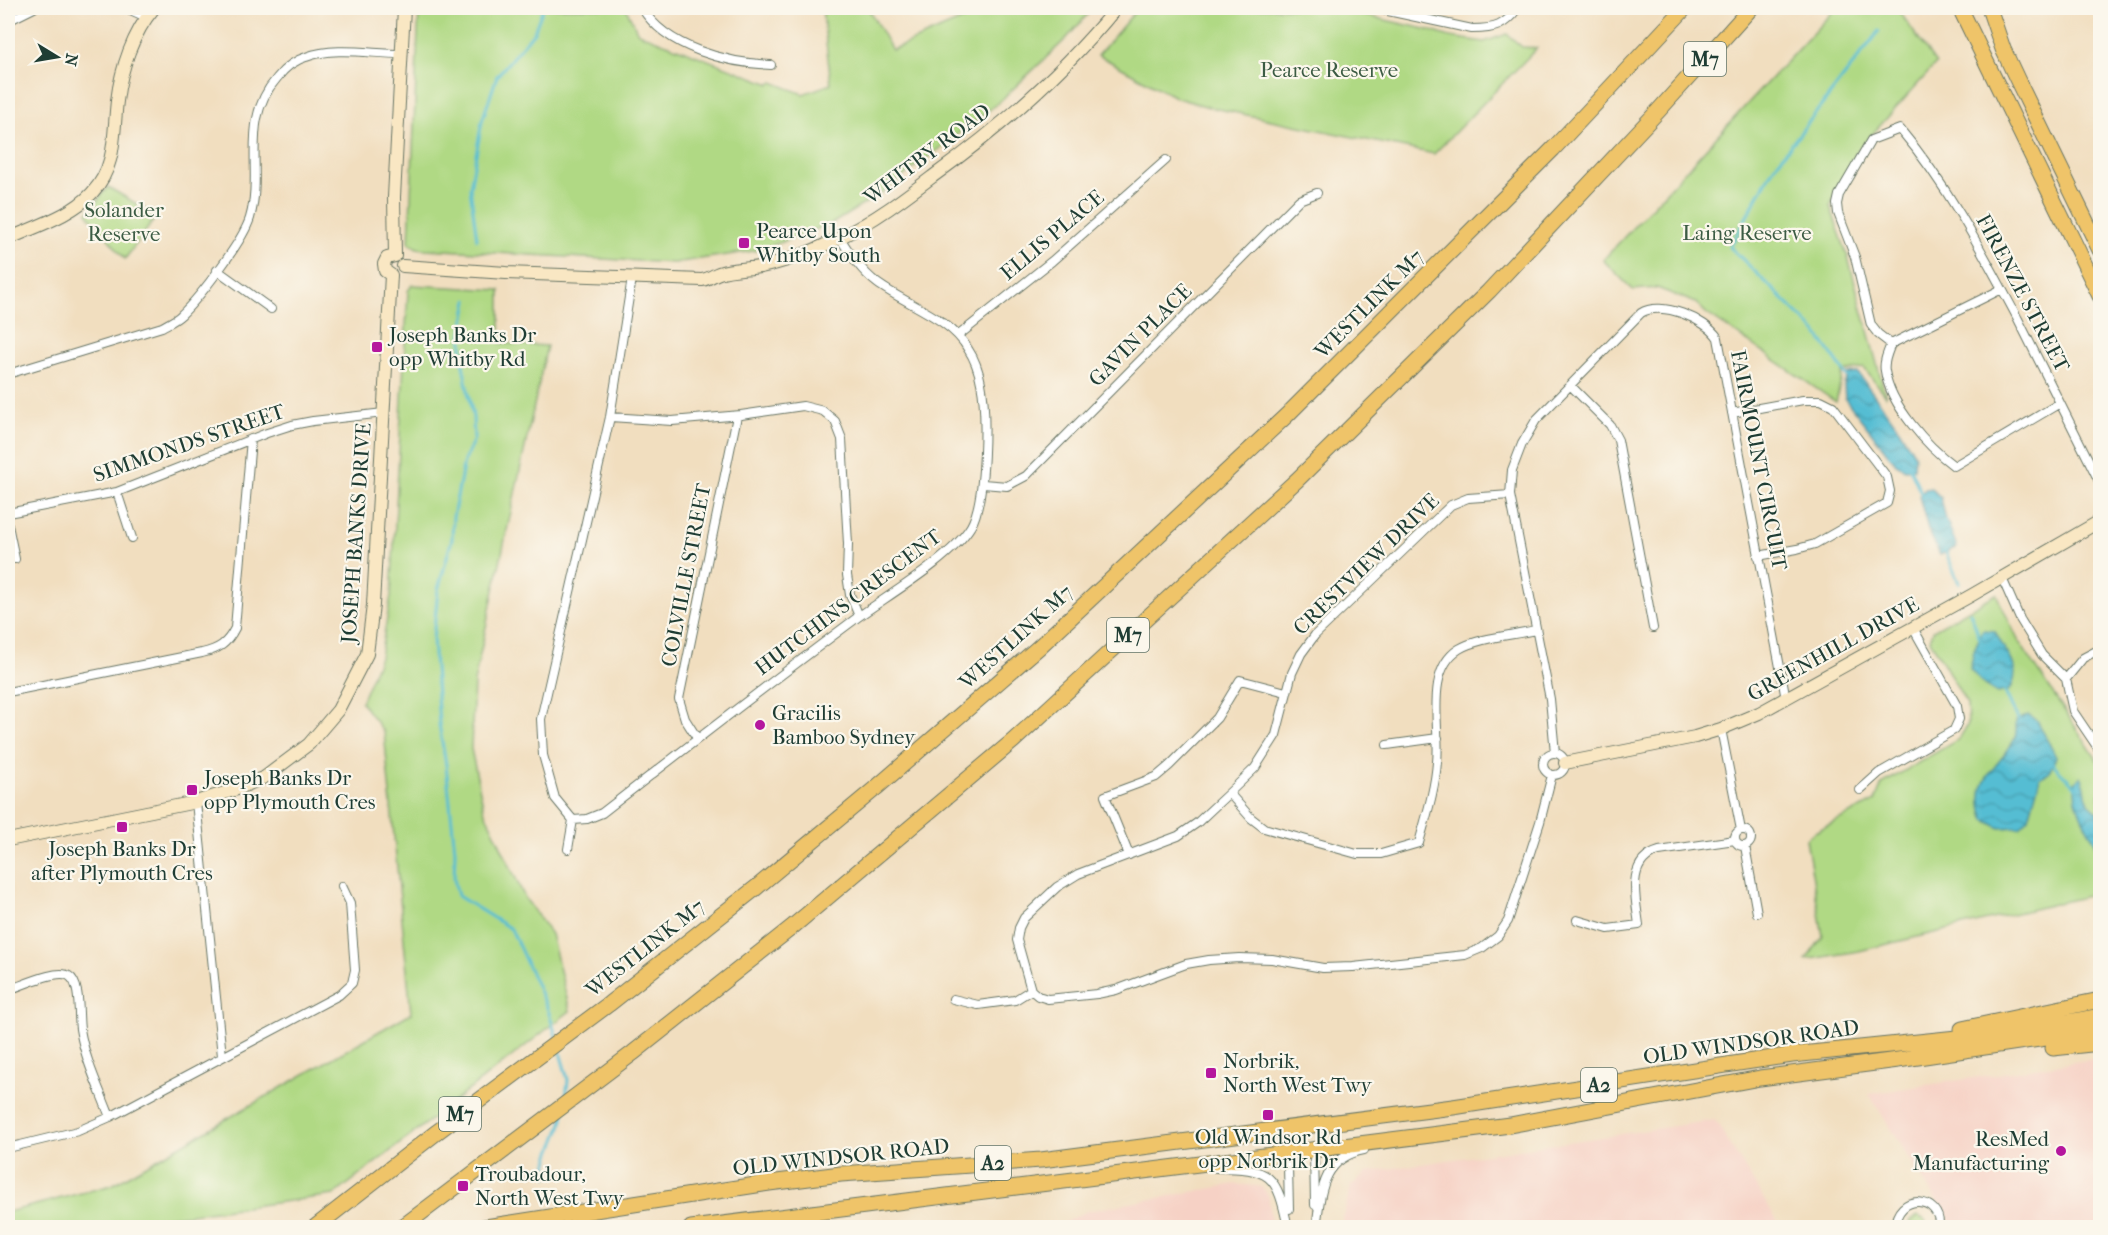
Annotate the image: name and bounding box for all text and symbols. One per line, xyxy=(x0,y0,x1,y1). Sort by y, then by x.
north arrow xyxy=(27,27,87,87)
road number: M7 xyxy=(1684,42,1726,76)
text: N xyxy=(61,52,82,68)
park label: Pearce Reserve xyxy=(1260,58,1398,82)
street label: WHITBY ROAD xyxy=(858,99,995,210)
street label: ELLIS PLACE xyxy=(996,185,1109,285)
park label: Solander Reserve xyxy=(84,198,164,246)
street label: FIRENZE STREET xyxy=(1971,210,2075,377)
place label: Pearce Upon Whitby South xyxy=(755,219,881,267)
park label: Laing Reserve xyxy=(1682,221,1812,245)
marker: Pearce Upon Whitby South xyxy=(737,236,751,250)
street label: WESTLINK M7 xyxy=(1309,244,1429,364)
street label: GAVIN PLACE xyxy=(1084,279,1196,391)
place label: Joseph Banks Dr opp Whitby Rd xyxy=(387,323,536,371)
marker: Joseph Banks Dr opp Whitby Rd xyxy=(370,340,384,354)
street label: FAIRMOUNT CIRCUIT xyxy=(1726,348,1792,573)
street label: SIMMONDS STREET xyxy=(90,399,289,487)
street label: JOSEPH BANKS DRIVE xyxy=(336,422,376,646)
street label: COLVILLE STREET xyxy=(656,481,716,669)
street label: CRESTVIEW DRIVE xyxy=(1288,488,1444,640)
street label: HUTCHINS CRESCENT xyxy=(750,524,947,680)
street label: WESTLINK M7 xyxy=(954,580,1078,695)
street label: GREENHILL DRIVE xyxy=(1743,592,1923,706)
road number: M7 xyxy=(1107,618,1149,652)
place label: Gracilis Bamboo Sydney xyxy=(772,701,916,749)
marker: Gracilis Bamboo Sydney xyxy=(753,718,767,732)
place label: Joseph Banks Dr opp Plymouth Cres xyxy=(202,766,376,814)
marker: Joseph Banks Dr opp Plymouth Cres xyxy=(185,783,199,797)
marker: Joseph Banks Dr after Plymouth Cres xyxy=(115,820,129,834)
place label: Joseph Banks Dr after Plymouth Cres xyxy=(31,837,213,885)
street label: WESTLINK M7 xyxy=(580,894,709,1002)
street label: OLD WINDSOR ROAD xyxy=(1641,1015,1861,1069)
place label: Norbrik, North West Twy xyxy=(1223,1049,1373,1097)
marker: Norbrik, North West Twy xyxy=(1204,1066,1218,1080)
road number: A2 xyxy=(1581,1068,1617,1102)
road number: M7 xyxy=(439,1097,481,1131)
marker: Old Windsor Rd opp Norbrik Dr xyxy=(1261,1108,1275,1122)
place label: Old Windsor Rd opp Norbrik Dr xyxy=(1195,1125,1342,1173)
place label: ResMed Manufacturing xyxy=(1912,1127,2050,1175)
street label: OLD WINDSOR ROAD xyxy=(731,1134,951,1180)
marker: ResMed Manufacturing xyxy=(2054,1144,2068,1158)
road number: A2 xyxy=(975,1146,1011,1180)
place label: Troubadour, North West Twy xyxy=(475,1162,625,1210)
marker: Troubadour, North West Twy xyxy=(456,1179,470,1193)

